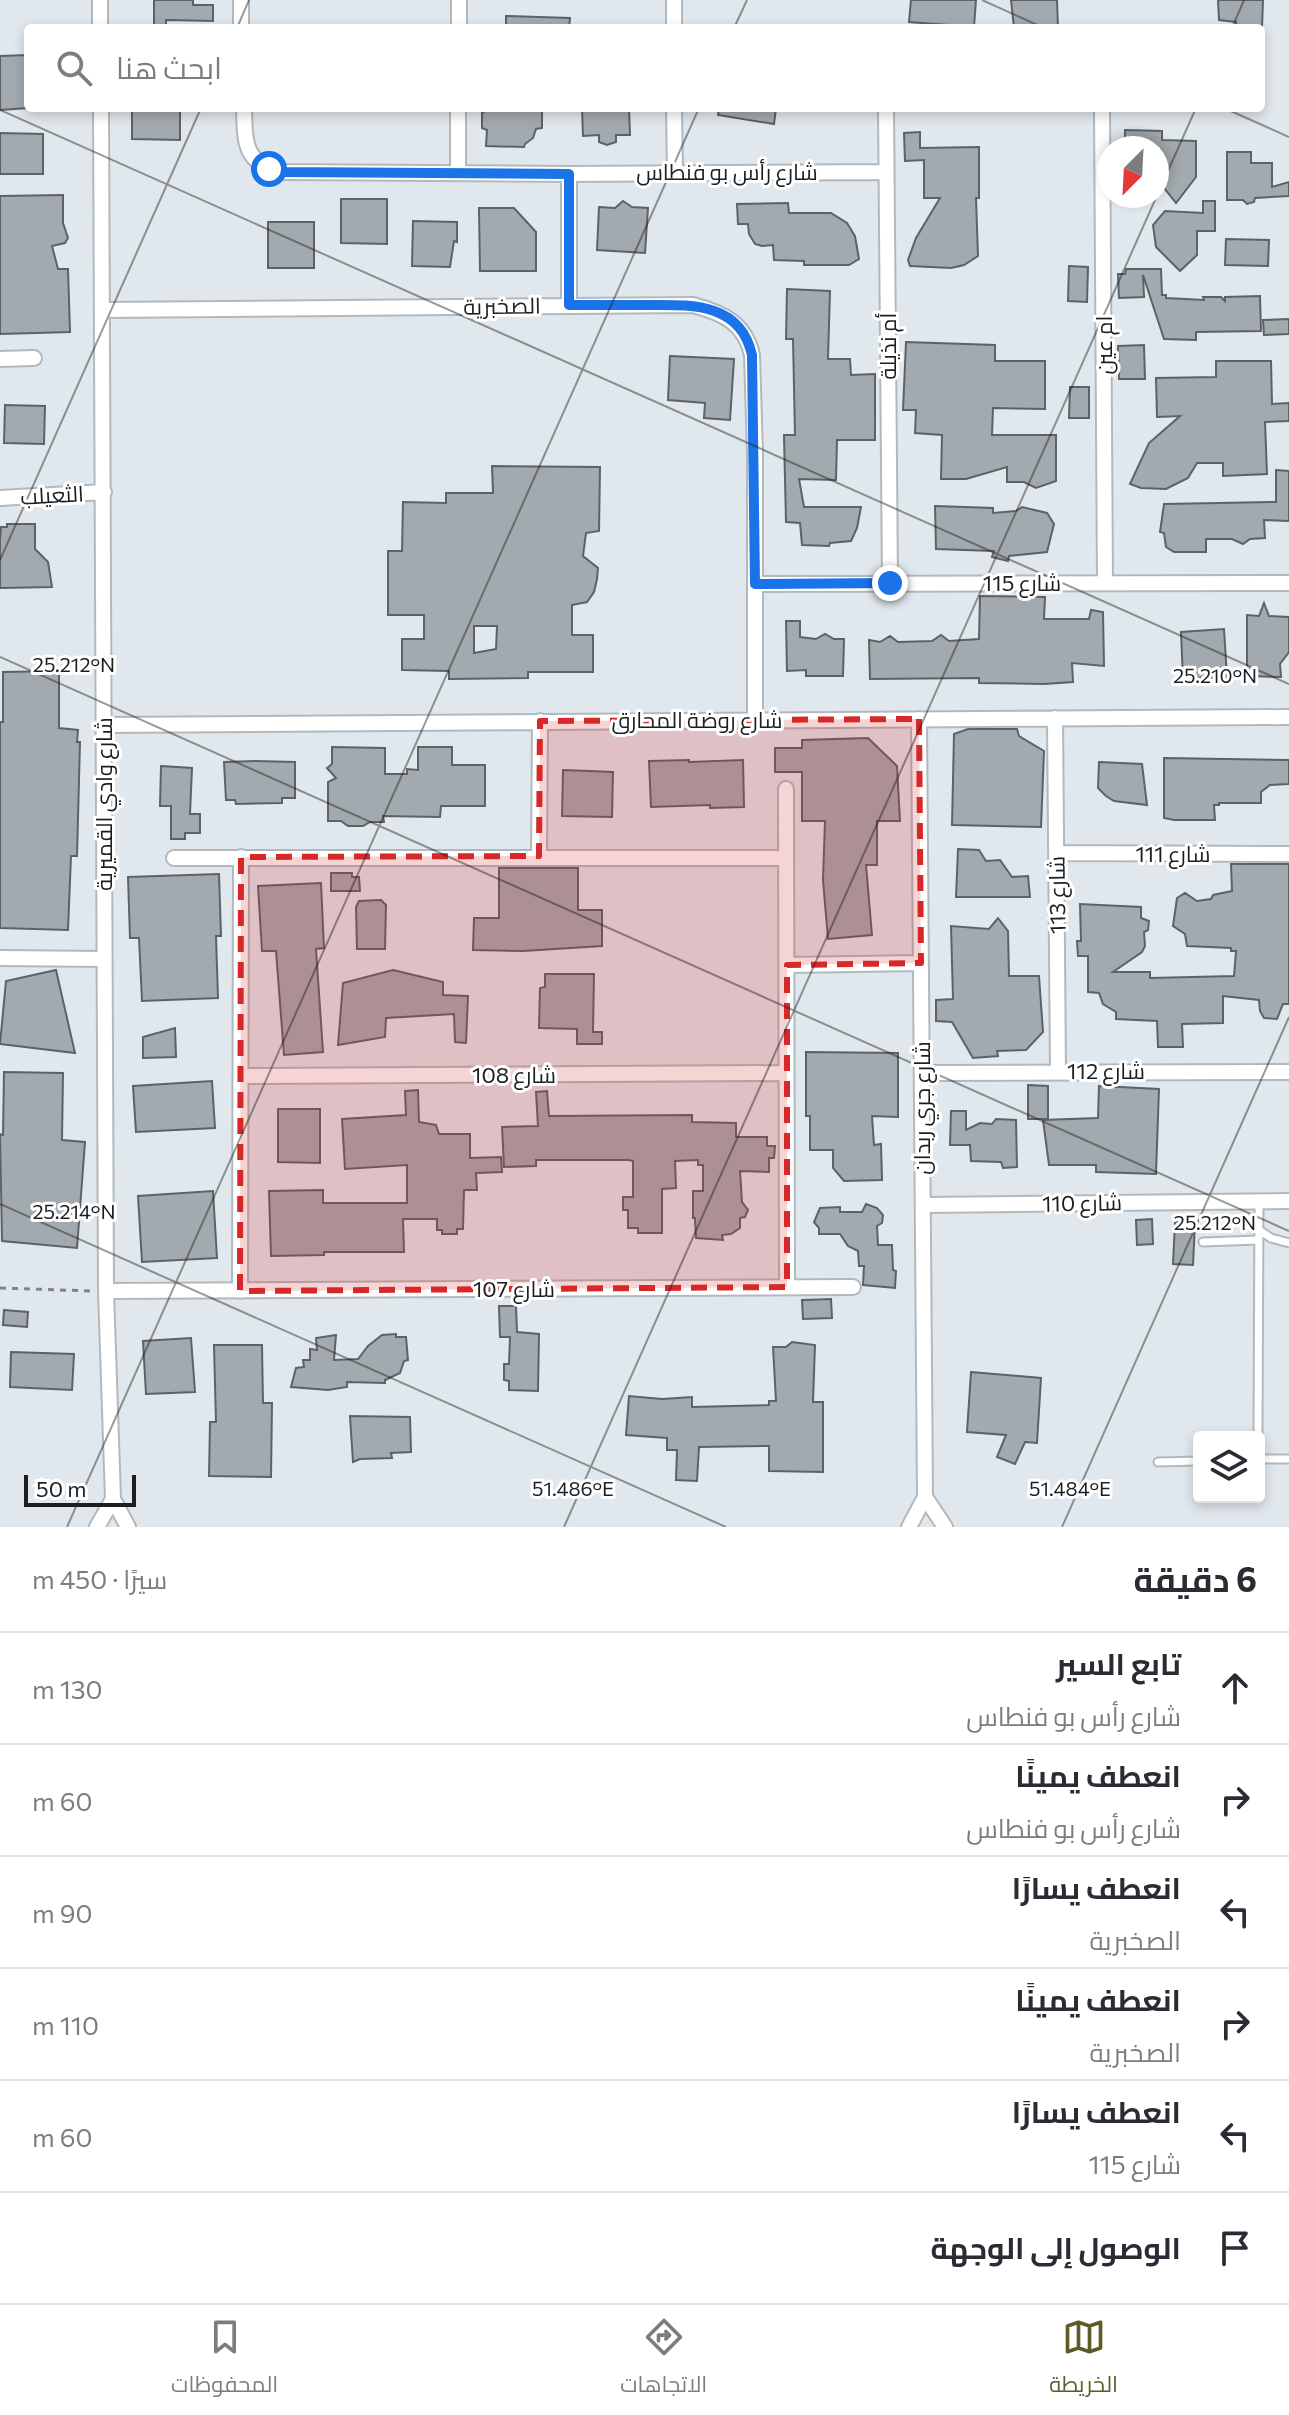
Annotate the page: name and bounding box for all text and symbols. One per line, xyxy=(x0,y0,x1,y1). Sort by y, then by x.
search box xyxy=(24,24,1265,112)
icon: search xyxy=(52,46,96,90)
text: ابحث هنا xyxy=(116,48,222,85)
north arrow xyxy=(1097,136,1169,208)
route start xyxy=(251,151,287,187)
street label: شارع رأس بو فنطاس xyxy=(636,158,818,187)
street label: الصخبرية xyxy=(463,291,541,320)
street label: أم نذيلة xyxy=(874,312,904,379)
street label: ام عين xyxy=(1090,316,1120,374)
street label: الثعيلب xyxy=(19,479,84,510)
route end xyxy=(872,565,908,601)
street label: شارع 115 xyxy=(983,569,1061,598)
text: 25.212°N xyxy=(33,652,115,676)
text: 25.210°N xyxy=(1173,663,1257,687)
street label: شارع روضة المحارق xyxy=(612,706,782,735)
street label: شارع وادي القميرية xyxy=(90,717,121,891)
street label: شارع 111 xyxy=(1135,840,1211,869)
street label: شارع 113 xyxy=(1042,856,1073,934)
street label: شارع جري ربدان xyxy=(908,1041,939,1175)
street label: شارع 112 xyxy=(1067,1057,1145,1086)
street label: شارع 108 xyxy=(472,1061,556,1090)
street label: شارع 110 xyxy=(1042,1188,1122,1219)
text: 25.214°N xyxy=(32,1199,116,1223)
text: 25.212°N xyxy=(1174,1210,1256,1234)
street label: شارع 107 xyxy=(473,1275,555,1304)
map controls xyxy=(1193,1431,1265,1503)
button: layers xyxy=(1193,1431,1265,1503)
scale bar xyxy=(24,1471,136,1507)
text: 50 m xyxy=(36,1475,86,1502)
text: 51.486°E xyxy=(532,1476,614,1500)
text: 51.484°E xyxy=(1029,1476,1111,1500)
text: 6 دقيقة xyxy=(1133,1557,1257,1599)
text: سيرًا · 450 m xyxy=(32,1563,167,1594)
text: تابع السير xyxy=(1056,1644,1181,1681)
icon: ahead xyxy=(1213,1666,1257,1710)
text: 130 m xyxy=(32,1673,103,1704)
text: شارع رأس بو فنطاس xyxy=(966,1700,1181,1731)
text: انعطف يمينًا xyxy=(1015,1756,1181,1793)
icon: right xyxy=(1213,1778,1257,1822)
text: 60 m xyxy=(32,1785,92,1816)
text: شارع رأس بو فنطاس xyxy=(966,1812,1181,1843)
text: انعطف يسارًا xyxy=(1012,1868,1181,1905)
icon: left xyxy=(1213,1890,1257,1934)
text: 90 m xyxy=(32,1897,92,1928)
text: الصخبرية xyxy=(1090,1924,1181,1955)
text: انعطف يمينًا xyxy=(1015,1980,1181,2017)
icon: right xyxy=(1213,2002,1257,2046)
text: 110 m xyxy=(32,2009,99,2040)
text: الصخبرية xyxy=(1090,2036,1181,2067)
text: انعطف يسارًا xyxy=(1012,2092,1181,2129)
icon: left xyxy=(1213,2114,1257,2158)
text: 60 m xyxy=(32,2121,92,2152)
text: شارع 115 xyxy=(1088,2148,1181,2179)
icon: arrive xyxy=(1213,2226,1257,2270)
text: الوصول إلى الوجهة xyxy=(931,2228,1181,2265)
tab: المحفوظات xyxy=(171,2315,278,2405)
tab: الاتجاهات xyxy=(620,2315,707,2405)
tab: الخريطة xyxy=(1049,2315,1118,2405)

